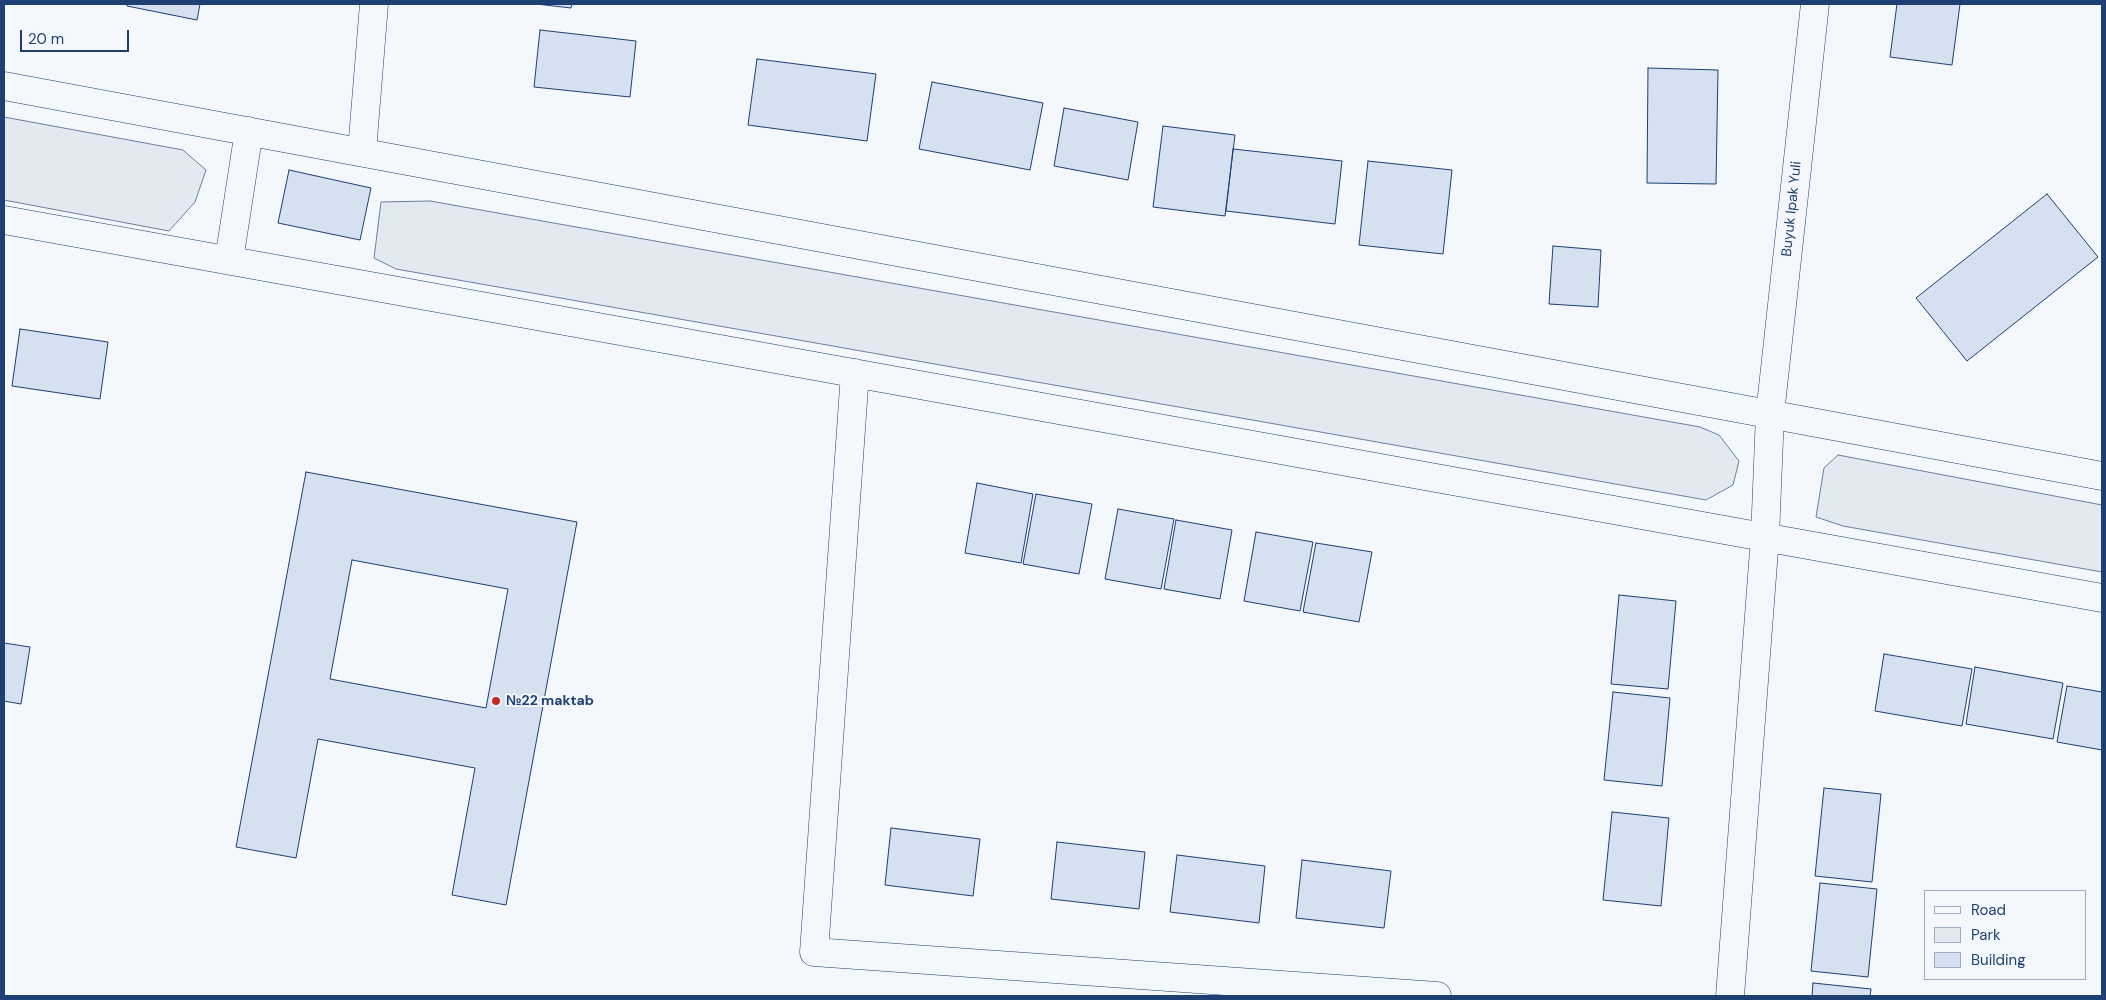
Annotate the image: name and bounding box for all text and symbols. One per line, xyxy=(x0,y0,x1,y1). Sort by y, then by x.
scale bar xyxy=(22,20,131,52)
text: 20 m xyxy=(28,29,64,49)
street label: Buyuk Ipak Yuli xyxy=(1779,161,1805,257)
place label: №22 maktab xyxy=(506,693,594,709)
marker: №22 maktab xyxy=(490,695,502,707)
legend xyxy=(1924,890,2086,980)
text: Road xyxy=(1971,900,2006,920)
text: Park xyxy=(1971,925,2001,945)
text: Building xyxy=(1971,950,2026,970)

